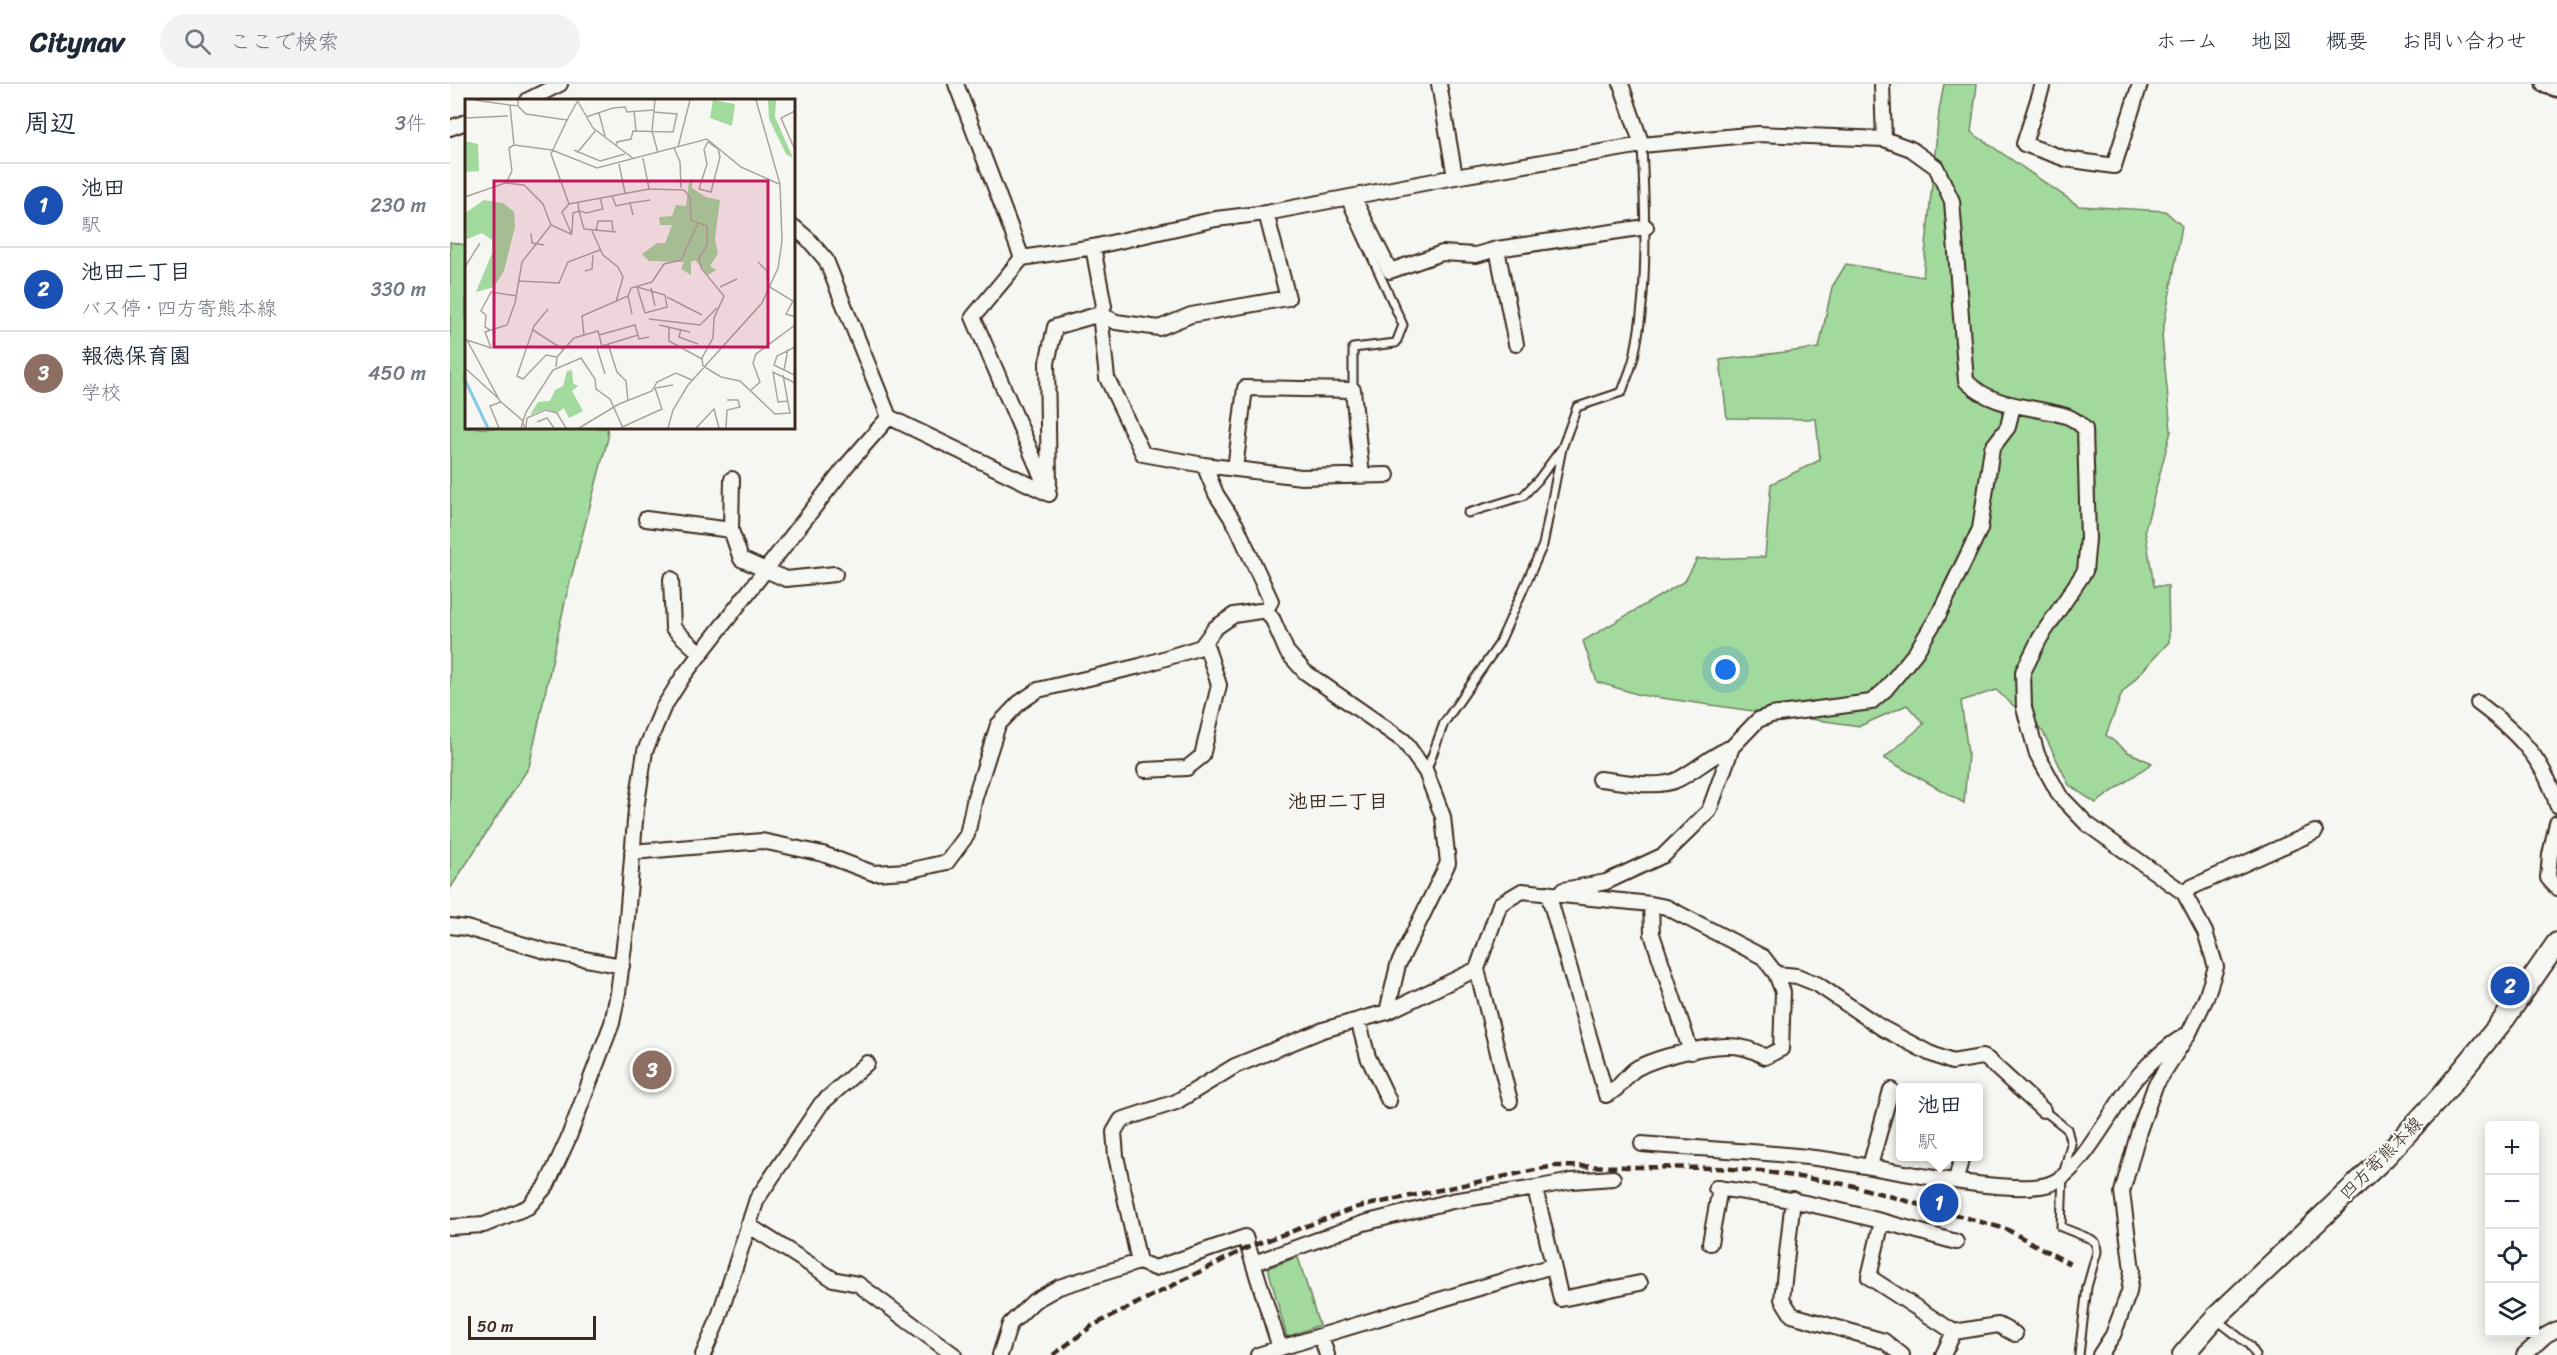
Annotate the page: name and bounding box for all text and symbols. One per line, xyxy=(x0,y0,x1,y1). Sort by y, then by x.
search box xyxy=(160,14,580,68)
text: Citynav xyxy=(30,17,124,66)
text: ここで検索 xyxy=(229,22,339,61)
text: ホーム xyxy=(2156,22,2218,60)
text: 地図 xyxy=(2251,22,2293,60)
text: 概要 xyxy=(2326,22,2368,60)
text: お問い合わせ xyxy=(2401,22,2527,60)
icon: search xyxy=(181,25,214,58)
inset map xyxy=(465,99,795,429)
text: 周辺 xyxy=(24,100,76,146)
text: 3件 xyxy=(395,106,426,141)
text: 池田 xyxy=(81,168,125,207)
text: 1 xyxy=(39,188,48,223)
text: 230 m xyxy=(370,188,426,223)
text: 駅 xyxy=(81,207,101,242)
text: 池田二丁目 xyxy=(81,252,191,291)
text: 2 xyxy=(38,272,49,307)
text: 330 m xyxy=(371,272,426,307)
text: バス停 · 四方寄熊本線 xyxy=(81,291,277,326)
text: 報徳保育園 xyxy=(81,336,191,375)
text: 3 xyxy=(38,356,49,391)
text: 450 m xyxy=(368,356,426,391)
text: 学校 xyxy=(81,375,121,410)
your location xyxy=(1711,655,1740,684)
district label: 池田二丁目 xyxy=(1288,784,1388,819)
pin: 2 xyxy=(2490,964,2530,1008)
pin: 3 xyxy=(632,1048,672,1092)
popup xyxy=(1896,1083,1983,1161)
text: 池田 xyxy=(1917,1085,1962,1124)
street label: 四方寄熊本線 xyxy=(2332,1109,2430,1207)
map controls xyxy=(2485,1121,2539,1337)
button: + xyxy=(2485,1121,2539,1175)
text: 駅 xyxy=(1917,1124,1937,1159)
button: − xyxy=(2485,1175,2539,1229)
pin: 1 xyxy=(1920,1180,1958,1226)
button: locate xyxy=(2485,1229,2539,1283)
button: layers xyxy=(2485,1283,2539,1337)
text: 50 m xyxy=(477,1312,513,1341)
scale bar xyxy=(468,1313,596,1340)

